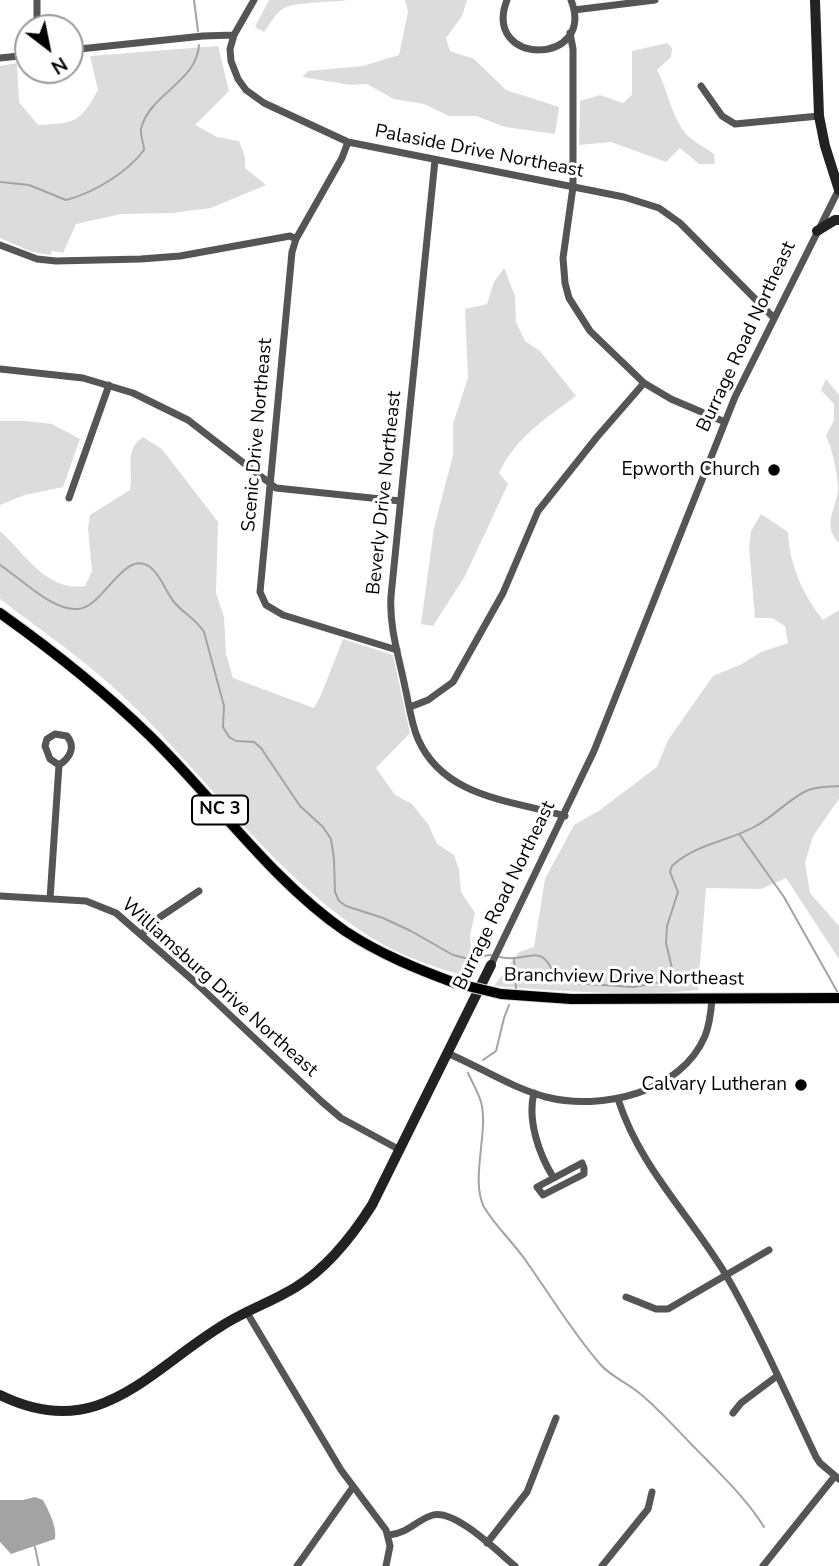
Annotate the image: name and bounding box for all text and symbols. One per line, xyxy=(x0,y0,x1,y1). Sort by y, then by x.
north arrow xyxy=(14,14,84,84)
text: N xyxy=(46,50,72,80)
street label: Palaside Drive Northeast xyxy=(373,121,585,183)
street label: Burrage Road Northeast xyxy=(693,238,801,436)
street label: Scenic Drive Northeast xyxy=(238,337,278,533)
street label: Beverly Drive Northeast xyxy=(363,390,407,596)
place label: Epworth Church xyxy=(621,459,760,481)
marker: Epworth Church xyxy=(766,462,782,478)
road number: NC 3 xyxy=(192,796,248,824)
street label: Burrage Road Northeast xyxy=(449,798,561,994)
street label: Williamsburg Drive Northeast xyxy=(116,894,322,1082)
street label: Branchview Drive Northeast xyxy=(504,965,744,991)
place label: Calvary Lutheran xyxy=(641,1074,787,1096)
marker: Calvary Lutheran xyxy=(793,1077,809,1093)

